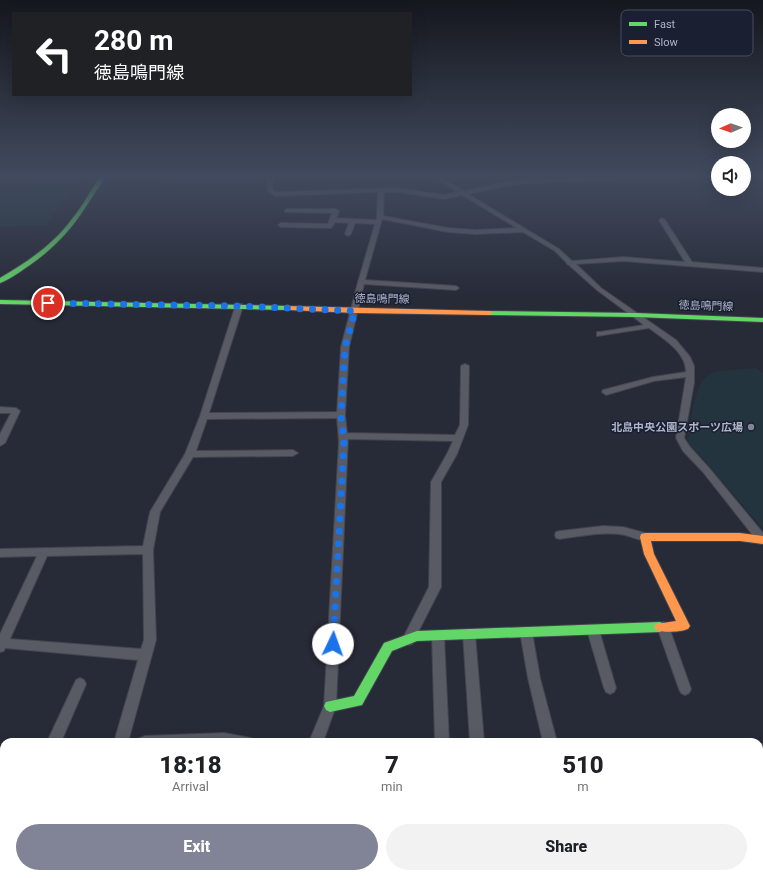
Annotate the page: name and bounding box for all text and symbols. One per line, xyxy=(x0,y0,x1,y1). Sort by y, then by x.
legend xyxy=(621,10,753,56)
text: Fast xyxy=(654,18,676,31)
text: 280 m xyxy=(94,24,173,57)
icon: left xyxy=(28,28,80,80)
text: Slow xyxy=(654,36,678,49)
text: 徳島鳴門線 xyxy=(94,62,184,83)
north arrow xyxy=(711,108,751,148)
map controls xyxy=(711,108,751,196)
button: sound xyxy=(711,156,751,196)
pin xyxy=(31,286,65,320)
icon: arrive xyxy=(37,292,59,314)
street label: 徳島鳴門線 xyxy=(354,292,410,306)
street label: 徳島鳴門線 xyxy=(678,299,734,313)
place label: 北島中央公園スポーツ広場 xyxy=(611,421,743,434)
marker: 北島中央公園スポーツ広場 xyxy=(746,422,756,432)
position arrow xyxy=(312,623,354,665)
text: 18:18 xyxy=(159,751,222,779)
text: 7 xyxy=(385,751,399,779)
text: 510 xyxy=(562,751,604,779)
text: Arrival xyxy=(172,779,209,794)
text: min xyxy=(381,779,403,794)
text: m xyxy=(577,779,589,794)
button: Exit xyxy=(16,824,378,870)
button: Share xyxy=(386,824,747,870)

